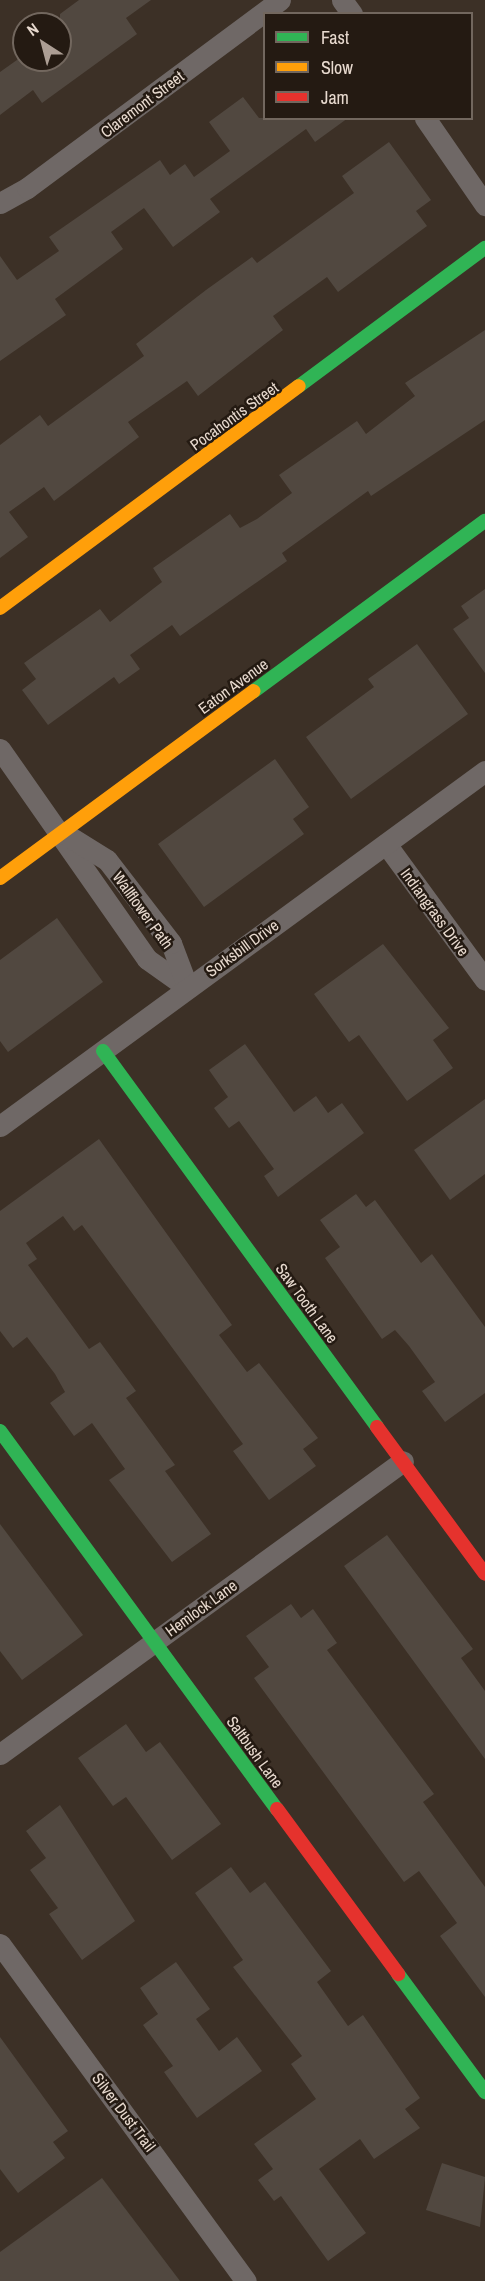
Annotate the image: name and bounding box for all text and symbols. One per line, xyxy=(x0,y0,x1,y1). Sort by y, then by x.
north arrow xyxy=(12,12,72,72)
legend xyxy=(263,12,473,120)
text: N xyxy=(22,17,43,41)
text: Fast xyxy=(321,25,349,50)
text: Slow xyxy=(321,55,353,80)
street label: Claremont Street xyxy=(97,66,187,142)
text: Jam xyxy=(321,85,349,110)
street label: Pocahontis Street xyxy=(186,378,282,454)
street label: Eaton Avenue xyxy=(194,654,272,718)
street label: Indiangrass Drive xyxy=(397,864,473,960)
street label: Wallflower Path xyxy=(109,868,177,952)
street label: Sorksbill Drive xyxy=(202,915,282,981)
street label: Saw Tooth Lane xyxy=(272,1259,342,1347)
street label: Hemlock Lane xyxy=(161,1576,241,1640)
street label: Saltbush Lane xyxy=(223,1712,287,1792)
street label: Silver Dust Trail xyxy=(88,2069,160,2155)

